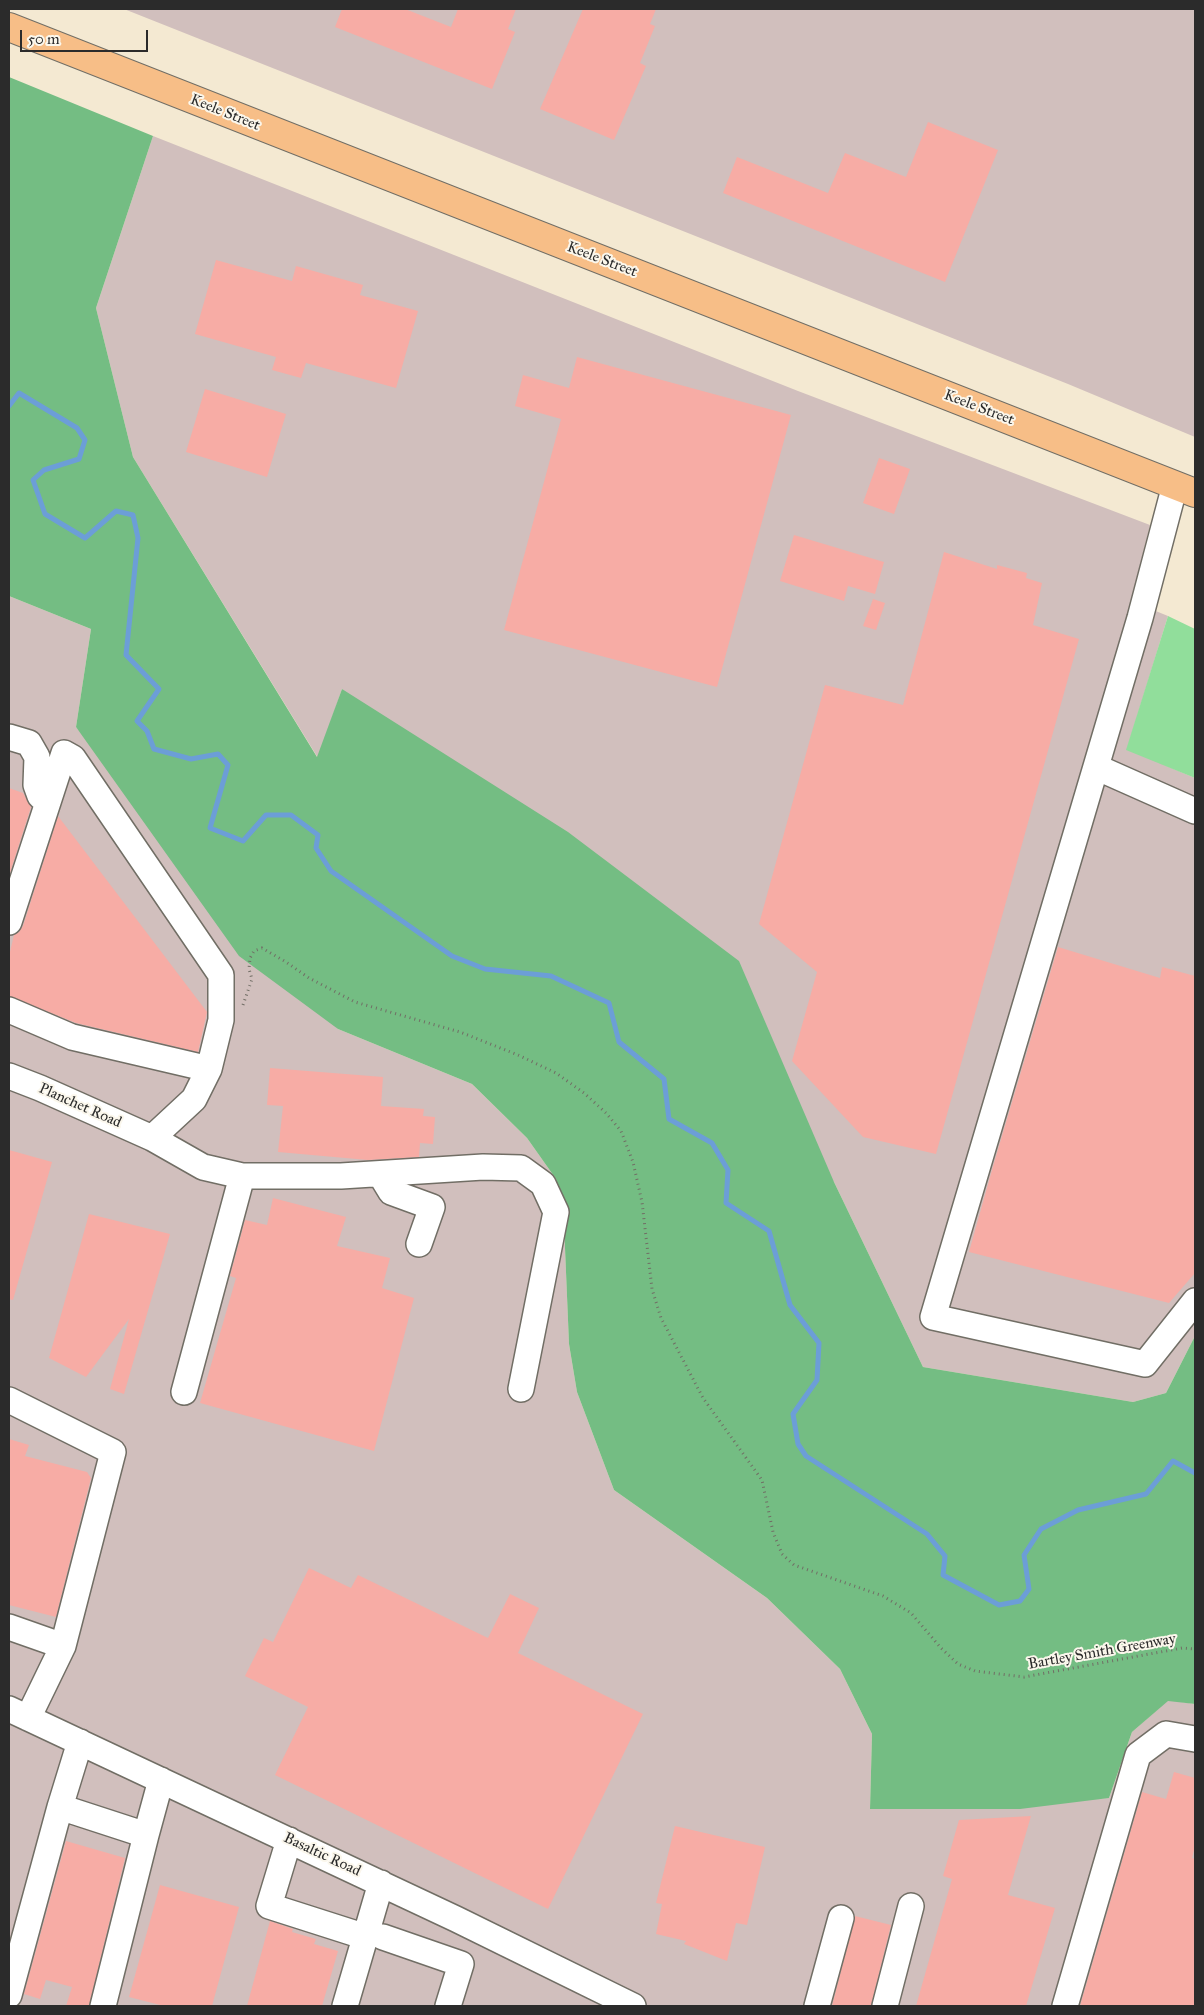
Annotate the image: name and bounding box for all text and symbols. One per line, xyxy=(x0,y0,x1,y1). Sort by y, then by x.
scale bar xyxy=(22,20,150,52)
text: 50 m xyxy=(28,30,60,48)
street label: Keele Street xyxy=(187,91,263,135)
street label: Keele Street xyxy=(564,238,640,282)
street label: Keele Street xyxy=(941,386,1017,430)
street label: Planchet Road xyxy=(36,1080,124,1132)
street label: Bartley Smith Greenway xyxy=(1027,1630,1177,1674)
street label: Basaltic Road xyxy=(281,1829,363,1881)

